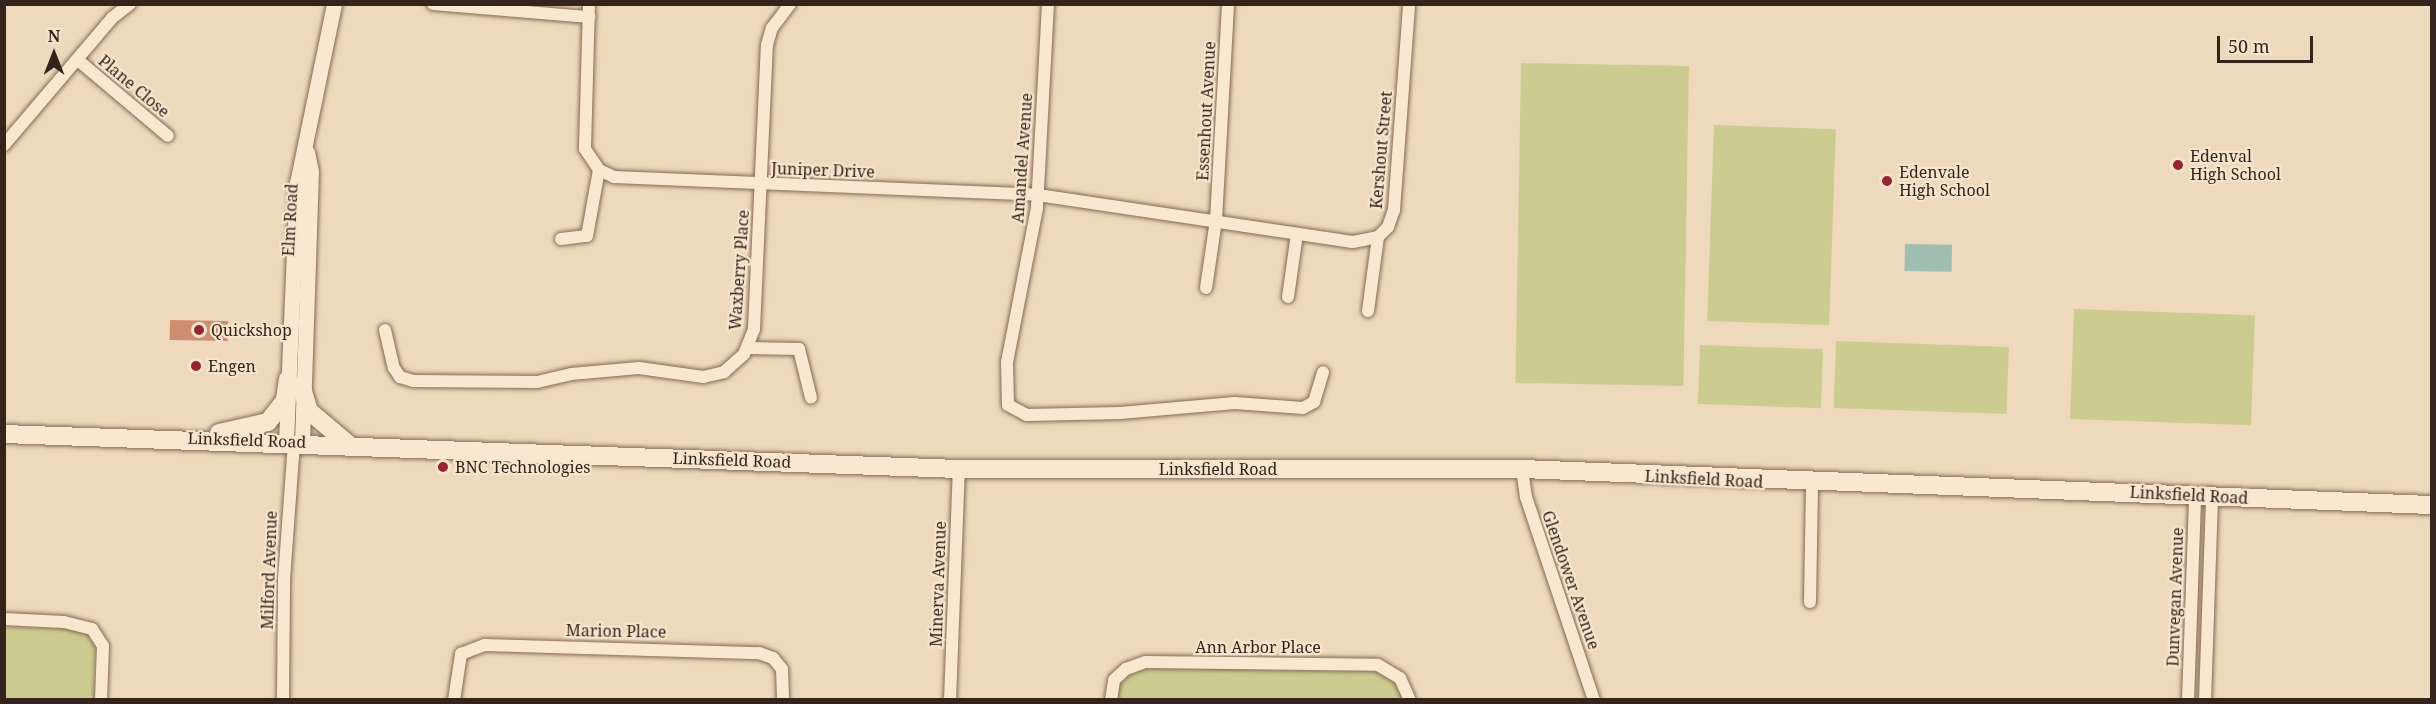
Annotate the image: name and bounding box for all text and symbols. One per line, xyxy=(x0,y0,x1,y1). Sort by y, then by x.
north arrow xyxy=(24,24,84,84)
scale bar xyxy=(2220,24,2316,62)
text: N xyxy=(48,25,60,47)
text: 50 m xyxy=(2228,34,2270,58)
street label: Essenhout Avenue xyxy=(1193,41,1219,181)
street label: Plane Close xyxy=(95,51,173,121)
street label: Kershout Street xyxy=(1366,90,1396,210)
street label: Amandel Avenue xyxy=(1008,92,1036,224)
place label: Edenval High School xyxy=(2190,146,2281,184)
marker: Edenval High School xyxy=(2171,158,2185,172)
street label: Juniper Drive xyxy=(771,159,875,181)
place label: Edenvale High School xyxy=(1899,162,1990,200)
marker: Edenvale High School xyxy=(1880,174,1894,188)
street label: Elm Road xyxy=(279,183,301,257)
street label: Waxberry Place xyxy=(725,209,753,331)
place label: Quickshop xyxy=(211,320,292,340)
marker: Quickshop xyxy=(192,323,206,337)
place label: Engen xyxy=(208,356,256,376)
marker: Engen xyxy=(189,359,203,373)
street label: Linksfield Road xyxy=(187,428,307,452)
street label: Linksfield Road xyxy=(672,448,792,472)
place label: BNC Technologies xyxy=(455,457,591,477)
street label: Linksfield Road xyxy=(1159,459,1277,479)
marker: BNC Technologies xyxy=(436,460,450,474)
street label: Linksfield Road xyxy=(1644,466,1764,492)
street label: Linksfield Road xyxy=(2129,482,2249,508)
street label: Glendower Avenue xyxy=(1538,508,1604,652)
street label: Milford Avenue xyxy=(257,510,281,630)
street label: Minerva Avenue xyxy=(926,521,950,647)
street label: Dunvegan Avenue xyxy=(2163,527,2187,667)
street label: Marion Place xyxy=(566,621,666,641)
street label: Ann Arbor Place xyxy=(1195,637,1321,657)

